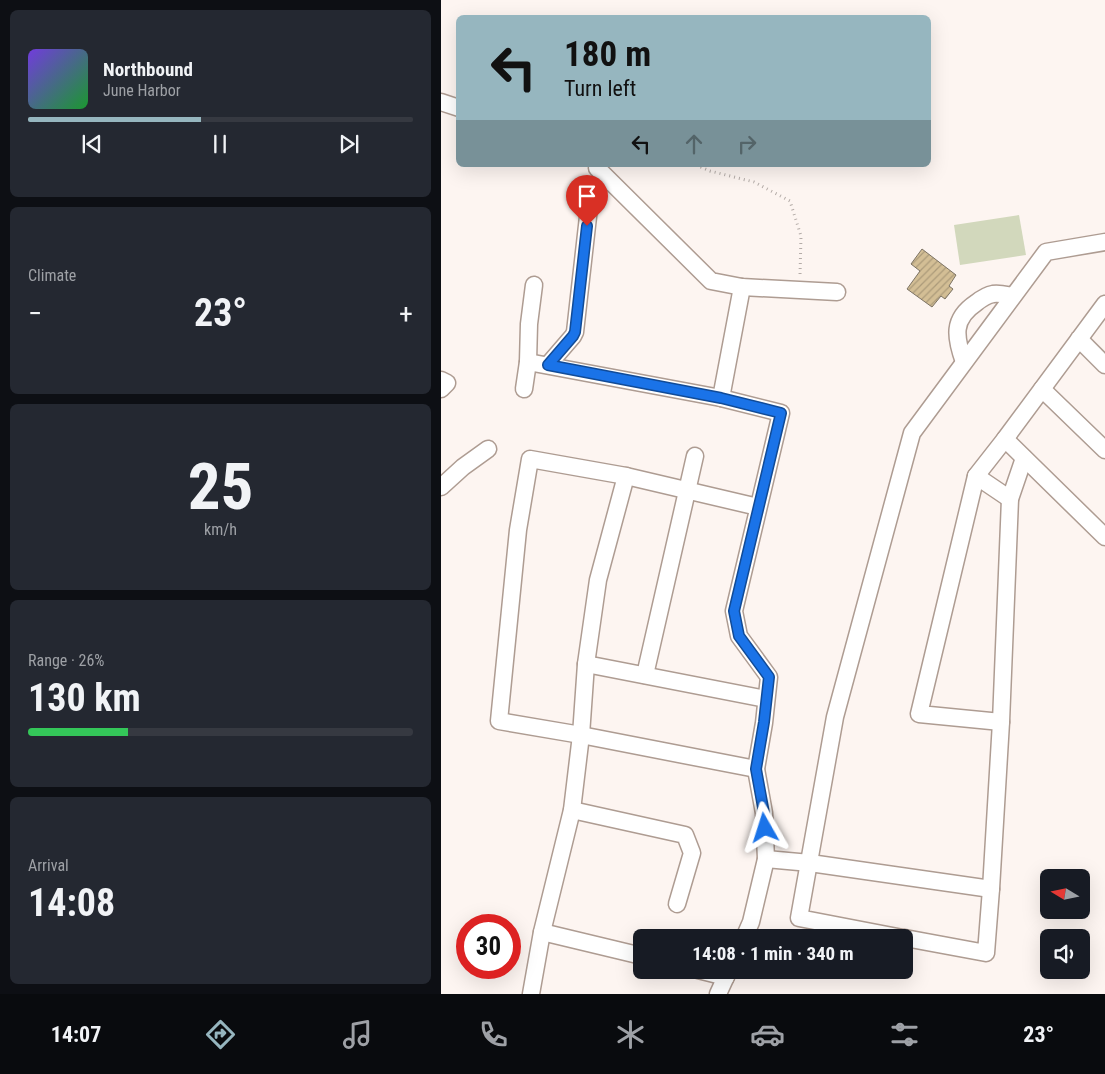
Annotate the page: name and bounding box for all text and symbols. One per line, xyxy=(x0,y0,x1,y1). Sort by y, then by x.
text: 180 m xyxy=(564,34,651,75)
icon: left xyxy=(481,35,546,100)
text: Northbound xyxy=(103,58,193,81)
text: Turn left xyxy=(564,76,636,101)
text: June Harbor xyxy=(103,81,181,100)
icon: previous xyxy=(78,130,106,158)
icon: pause xyxy=(206,130,234,158)
icon: next xyxy=(335,130,363,158)
icon: left xyxy=(627,130,655,158)
icon: ahead xyxy=(680,130,708,158)
icon: right xyxy=(733,130,761,158)
pin xyxy=(566,175,608,226)
icon: arrive xyxy=(573,182,601,210)
text: Climate xyxy=(28,266,76,285)
text: 23° xyxy=(194,291,247,335)
text: − xyxy=(28,297,42,330)
text: + xyxy=(399,297,413,330)
text: 25 xyxy=(188,449,253,525)
text: km/h xyxy=(204,520,237,539)
text: Range · 26% xyxy=(28,651,104,670)
text: 130 km xyxy=(28,676,141,720)
position arrow xyxy=(738,801,790,853)
text: Arrival xyxy=(28,856,69,875)
north arrow xyxy=(1040,869,1090,919)
map controls xyxy=(1040,869,1090,979)
text: 14:08 xyxy=(28,881,115,925)
speed limit sign: 30 xyxy=(456,914,521,979)
button: sound xyxy=(1040,929,1090,979)
text: 14:08 · 1 min · 340 m xyxy=(692,942,854,965)
icon: directions xyxy=(203,1017,238,1052)
icon: music xyxy=(340,1017,375,1052)
icon: phone xyxy=(476,1017,511,1052)
icon: climate xyxy=(613,1017,648,1052)
icon: car xyxy=(750,1017,785,1052)
icon: filters xyxy=(887,1017,922,1052)
text: 14:07 xyxy=(51,1022,101,1047)
text: 23° xyxy=(1023,1022,1054,1047)

